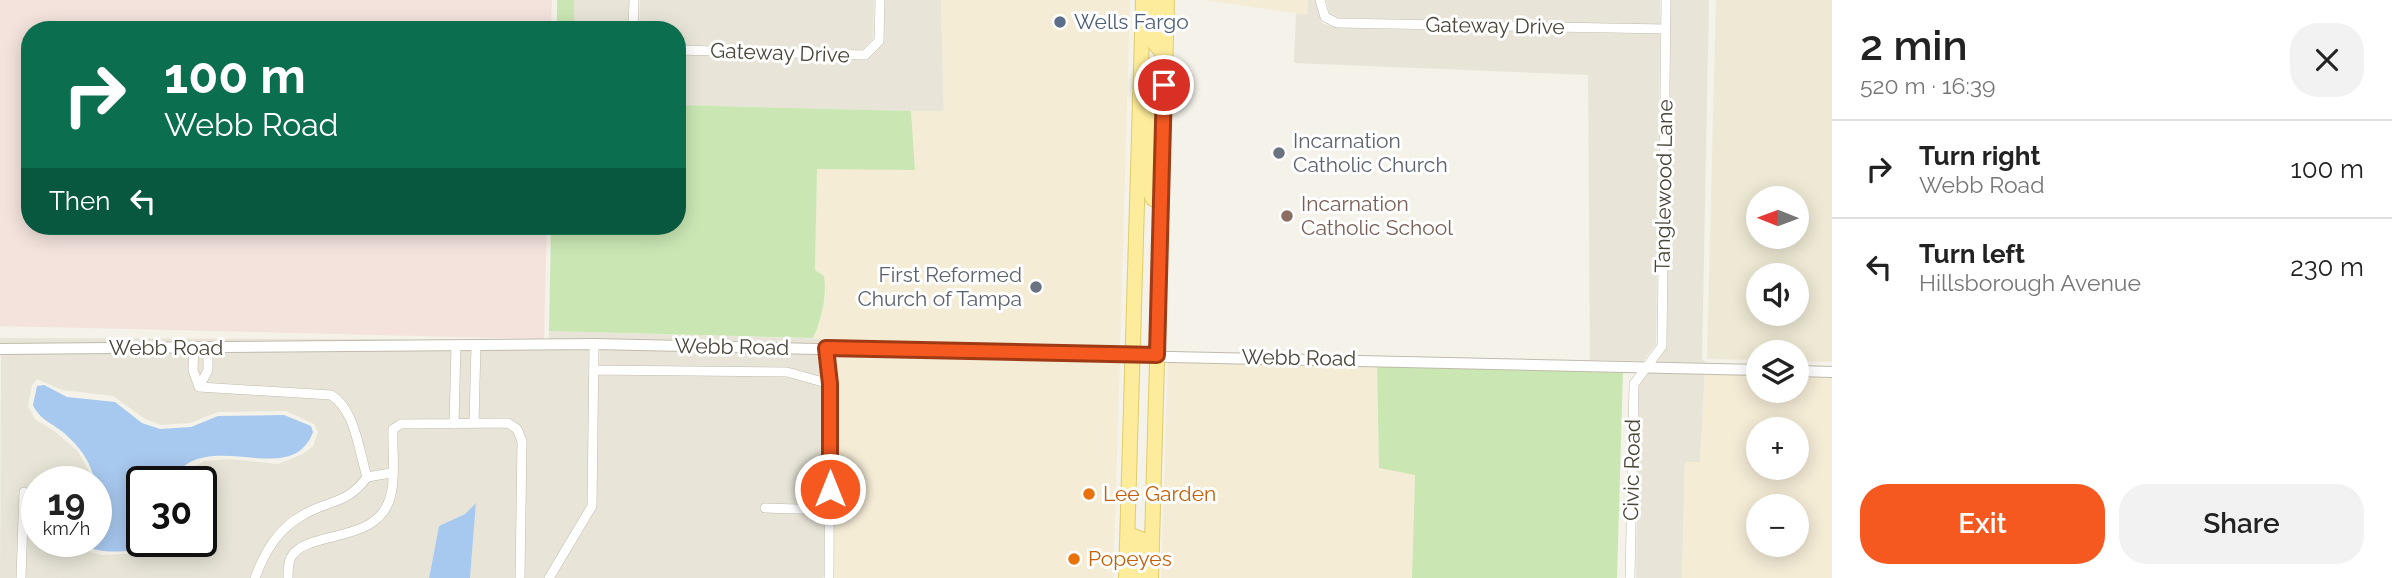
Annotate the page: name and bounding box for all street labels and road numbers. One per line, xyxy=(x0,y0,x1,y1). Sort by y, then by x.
street label: Gateway Drive xyxy=(1425,12,1565,39)
street label: Gateway Drive xyxy=(710,38,850,67)
street label: Tanglewood Lane xyxy=(1649,99,1678,273)
street label: Webb Road xyxy=(675,333,789,360)
street label: Webb Road xyxy=(109,335,223,360)
street label: Webb Road xyxy=(1242,344,1356,371)
street label: Civic Road xyxy=(1618,419,1645,521)

